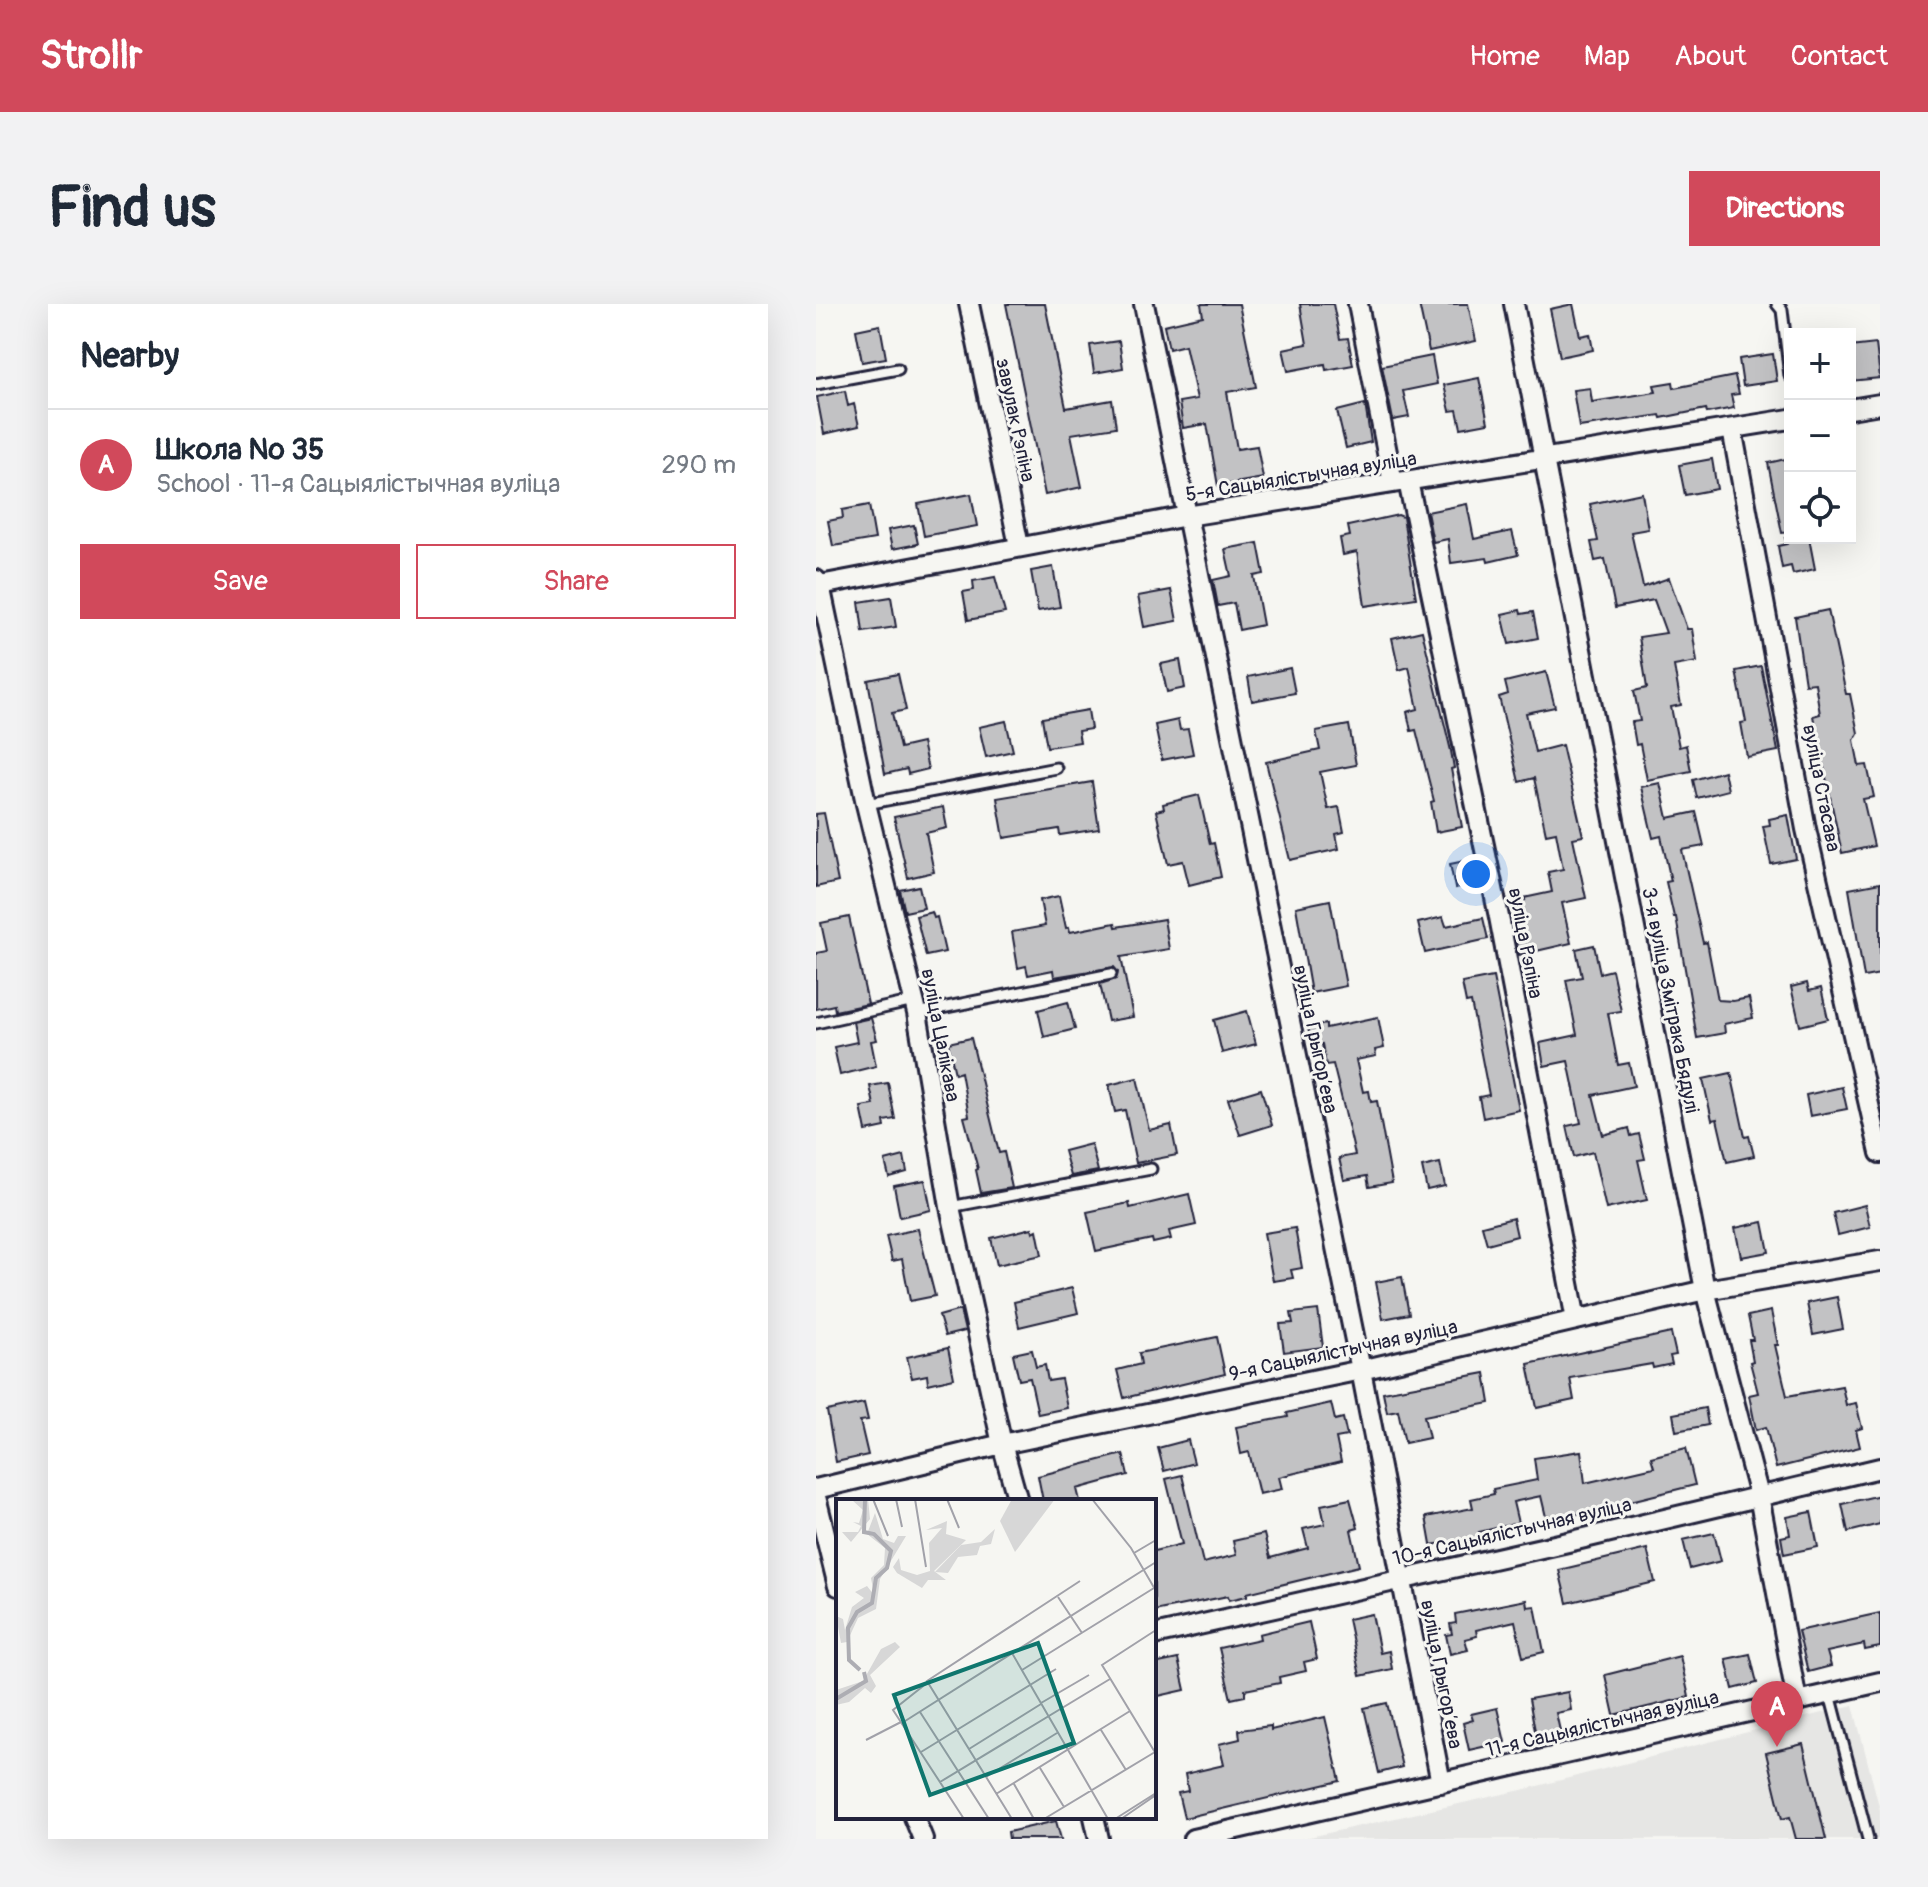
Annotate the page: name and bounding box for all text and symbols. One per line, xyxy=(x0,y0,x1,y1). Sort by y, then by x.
text: Strollr xyxy=(40,32,142,80)
text: Home xyxy=(1469,39,1540,74)
text: Map xyxy=(1584,39,1630,74)
text: About xyxy=(1674,39,1747,74)
text: Contact xyxy=(1791,39,1888,74)
button: Directions xyxy=(1689,171,1880,246)
text: Find us xyxy=(48,174,216,243)
map controls xyxy=(1784,328,1856,544)
button: + xyxy=(1784,328,1856,400)
text: Nearby xyxy=(80,335,179,378)
street label: завулак Рэпіна xyxy=(990,356,1041,484)
button: − xyxy=(1784,400,1856,472)
text: Школа № 35 xyxy=(156,431,324,468)
street label: 5-я Сацыялістычная вуліца xyxy=(1184,446,1418,507)
text: A xyxy=(98,449,114,481)
text: 290 m xyxy=(662,449,736,481)
text: School · 11-я Сацыялістычная вуліца xyxy=(156,468,560,500)
button: locate xyxy=(1784,472,1856,544)
button: Save xyxy=(80,544,400,619)
button: Share xyxy=(416,544,736,619)
street label: вуліца Стасава xyxy=(1797,722,1846,854)
your location xyxy=(1456,854,1496,894)
street label: 3-я вуліца Змітрака Бядулі xyxy=(1636,885,1705,1115)
street label: вуліца Рэпіна xyxy=(1503,886,1548,1001)
street label: вуліца Грыгорʼева xyxy=(1288,963,1343,1116)
street label: вуліца Цалікава xyxy=(915,966,966,1104)
street label: 9-я Сацыялістычная вуліца xyxy=(1226,1314,1460,1387)
street label: 10-я Сацыялістычная вуліца xyxy=(1390,1492,1634,1571)
inset map xyxy=(836,1499,1156,1819)
street label: вуліца Грыгорʼева xyxy=(1415,1597,1468,1751)
pin: A xyxy=(1751,1681,1803,1747)
street label: 11-я Сацыялістычная вуліца xyxy=(1483,1684,1721,1762)

